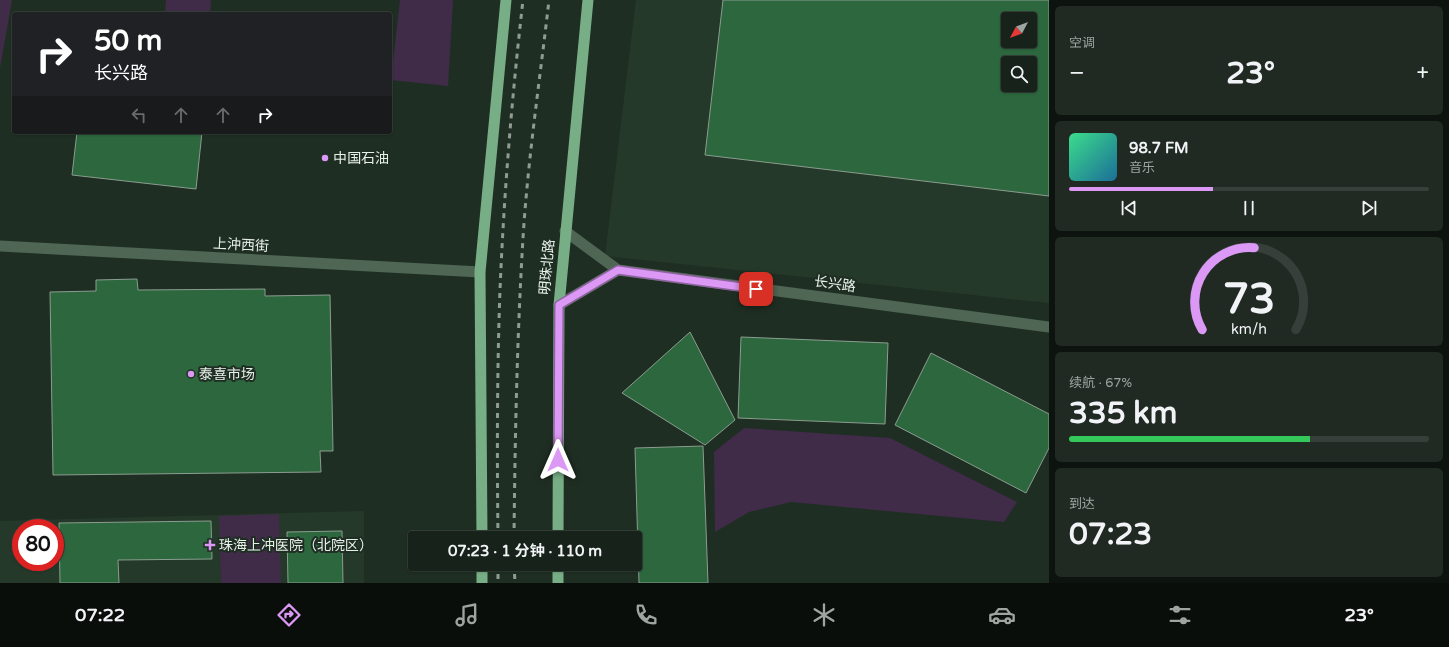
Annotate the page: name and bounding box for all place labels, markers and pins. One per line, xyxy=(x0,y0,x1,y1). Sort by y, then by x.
place label: 中国石油 xyxy=(333,150,389,167)
marker: 中国石油 xyxy=(320,153,330,163)
pin xyxy=(739,272,773,306)
place label: 泰喜市场 xyxy=(199,366,255,383)
marker: 泰喜市场 xyxy=(186,369,196,379)
place label: 珠海上冲医院（北院区） xyxy=(219,537,373,554)
marker: 珠海上冲医院（北院区） xyxy=(204,539,216,551)

